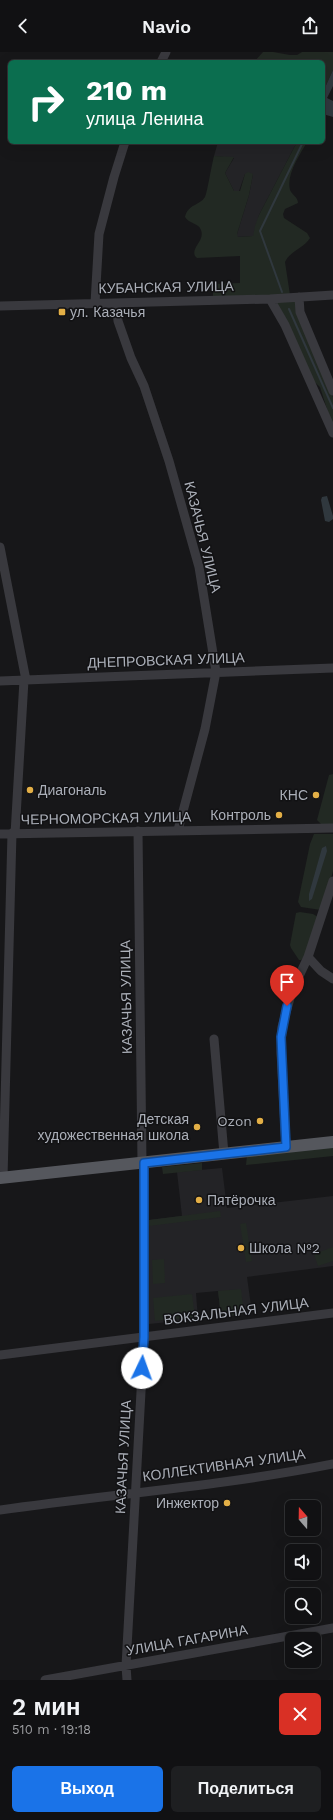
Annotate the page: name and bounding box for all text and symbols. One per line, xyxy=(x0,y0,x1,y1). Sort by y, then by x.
icon: back xyxy=(12,15,34,37)
icon: share xyxy=(299,15,321,37)
text: Navio xyxy=(142,16,191,37)
text: 210 m xyxy=(86,74,167,107)
icon: right xyxy=(20,76,72,128)
text: улица Ленина xyxy=(86,108,203,129)
street label: КУБАНСКАЯ УЛИЦА xyxy=(98,278,234,296)
place label: ул. Казачья xyxy=(70,304,145,320)
marker: ул. Казачья xyxy=(57,307,67,317)
street label: КАЗАЧЬЯ УЛИЦА xyxy=(181,480,225,595)
street label: ДНЕПРОВСКАЯ УЛИЦА xyxy=(87,649,246,671)
place label: Диагональ xyxy=(38,782,107,798)
marker: Диагональ xyxy=(25,785,35,795)
place label: КНС xyxy=(280,787,308,803)
marker: КНС xyxy=(311,790,321,800)
place label: Контроль xyxy=(210,807,271,823)
street label: ЧЕРНОМОРСКАЯ УЛИЦА xyxy=(21,809,192,827)
marker: Контроль xyxy=(274,810,284,820)
street label: КАЗАЧЬЯ УЛИЦА xyxy=(117,939,135,1054)
pin xyxy=(270,965,304,1006)
icon: arrive xyxy=(276,971,298,993)
place label: Детская художественная школа xyxy=(37,1111,189,1143)
place label: Ozon xyxy=(217,1113,252,1129)
marker: Ozon xyxy=(255,1116,265,1126)
marker: Детская художественная школа xyxy=(192,1122,202,1132)
place label: Пятёрочка xyxy=(207,1192,276,1208)
marker: Пятёрочка xyxy=(194,1195,204,1205)
place label: Школа №2 xyxy=(249,1240,320,1256)
marker: Школа №2 xyxy=(236,1243,246,1253)
street label: ВОКЗАЛЬНАЯ УЛИЦА xyxy=(163,1294,310,1328)
position arrow xyxy=(121,1347,163,1389)
street label: КАЗАЧЬЯ УЛИЦА xyxy=(112,1399,134,1514)
street label: КОЛЛЕКТИВНАЯ УЛИЦА xyxy=(142,1446,307,1484)
place label: Инжектор xyxy=(156,1495,219,1511)
marker: Инжектор xyxy=(222,1498,232,1508)
north arrow xyxy=(285,1500,321,1536)
map controls xyxy=(285,1500,321,1668)
button: sound xyxy=(285,1544,321,1580)
button: search xyxy=(285,1588,321,1624)
street label: УЛИЦА ГАГАРИНА xyxy=(125,1621,250,1659)
button: layers xyxy=(285,1632,321,1668)
text: 2 мин xyxy=(12,1693,81,1721)
button: close xyxy=(279,1693,321,1735)
text: 510 m · 19:18 xyxy=(12,1722,91,1737)
button: Выход xyxy=(12,1766,163,1812)
button: Поделиться xyxy=(171,1766,321,1812)

